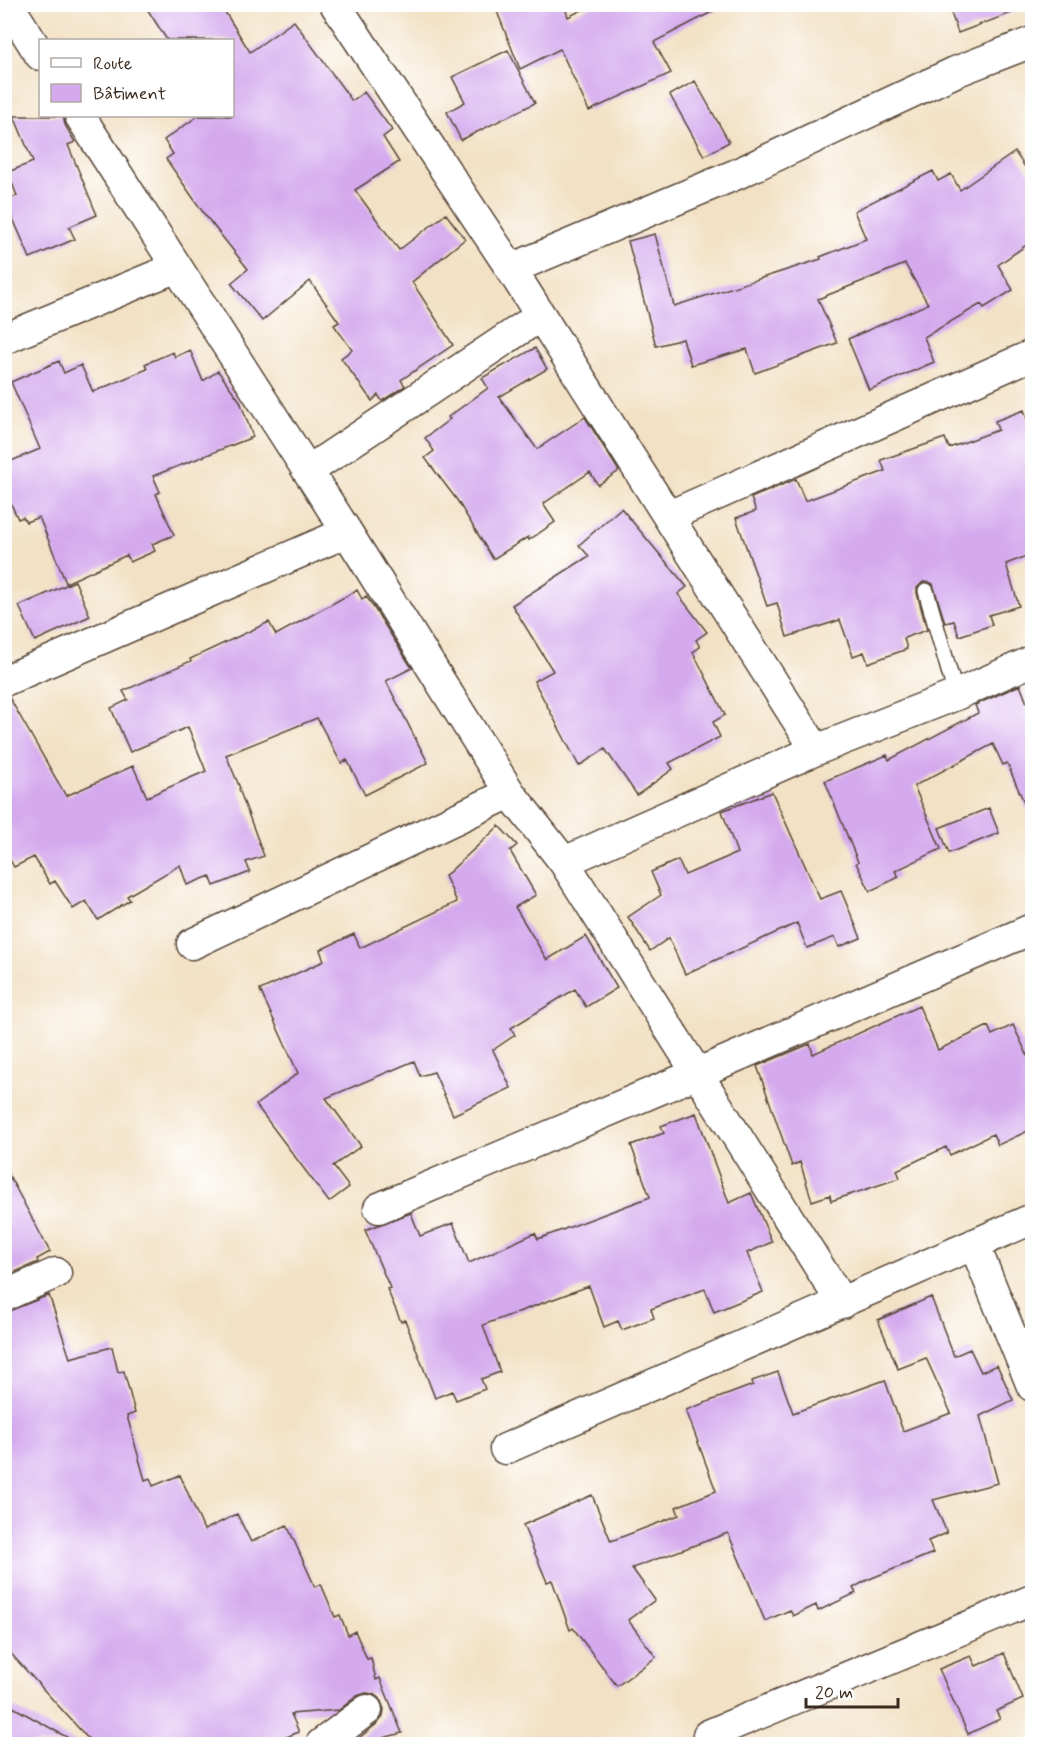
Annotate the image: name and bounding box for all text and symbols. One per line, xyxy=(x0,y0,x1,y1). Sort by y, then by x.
legend xyxy=(39,39,234,117)
text: Route xyxy=(93,52,132,76)
text: Bâtiment xyxy=(93,82,166,106)
scale bar xyxy=(806,1671,898,1709)
text: 20 m xyxy=(815,1681,853,1705)

